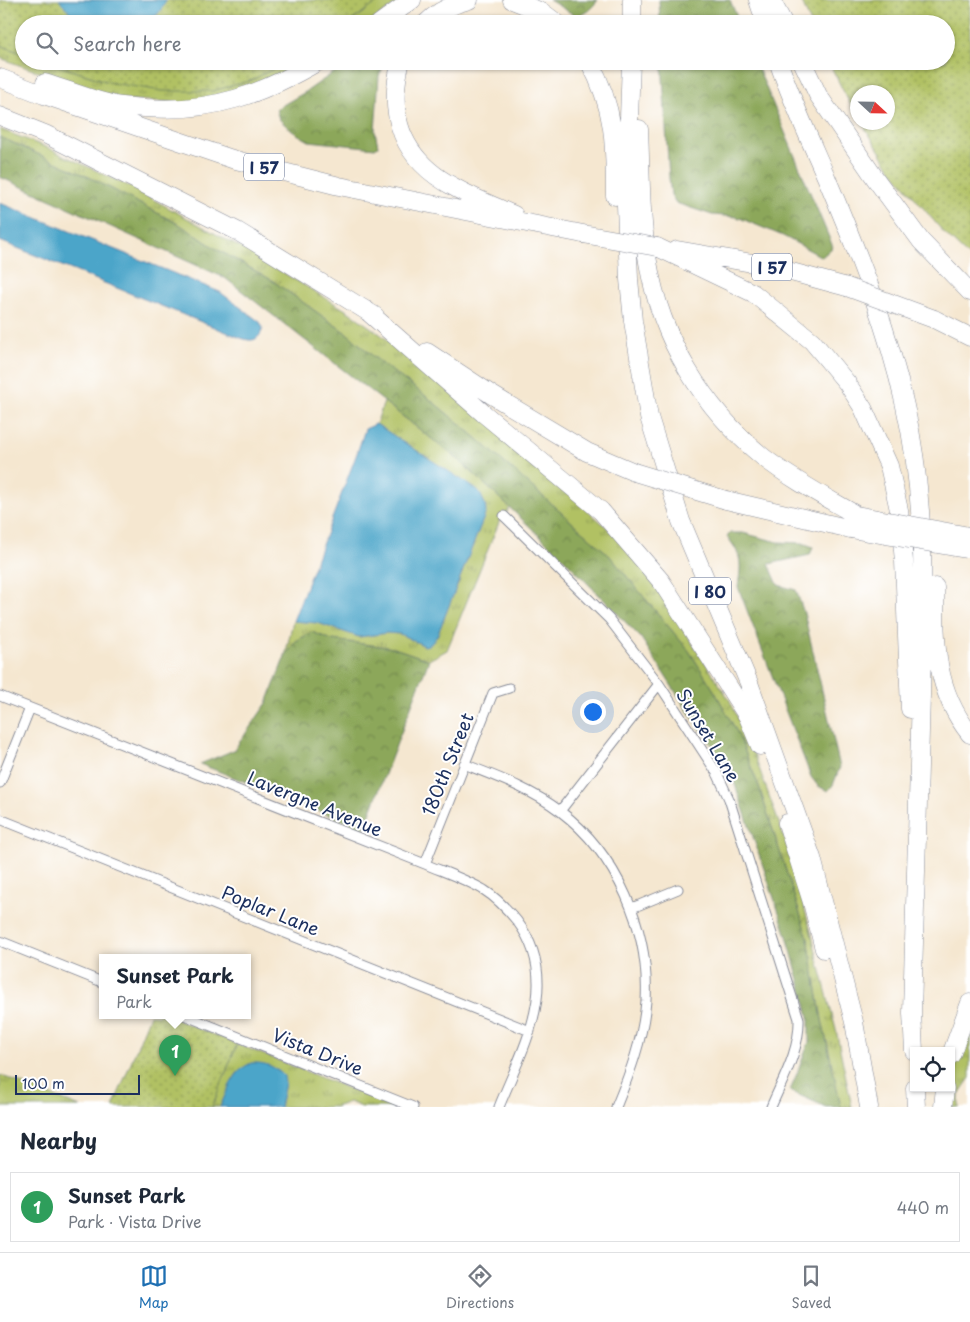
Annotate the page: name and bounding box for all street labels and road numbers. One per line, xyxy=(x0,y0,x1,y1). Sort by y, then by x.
road number: I 57 xyxy=(244,154,284,180)
road number: I 57 xyxy=(752,253,792,280)
road number: I 80 xyxy=(689,578,731,604)
street label: Sunset Lane xyxy=(670,683,748,787)
street label: 180th Street xyxy=(414,708,480,820)
street label: Lavergne Avenue xyxy=(243,764,387,842)
street label: Poplar Lane xyxy=(218,878,324,942)
street label: Vista Drive xyxy=(269,1021,368,1081)

